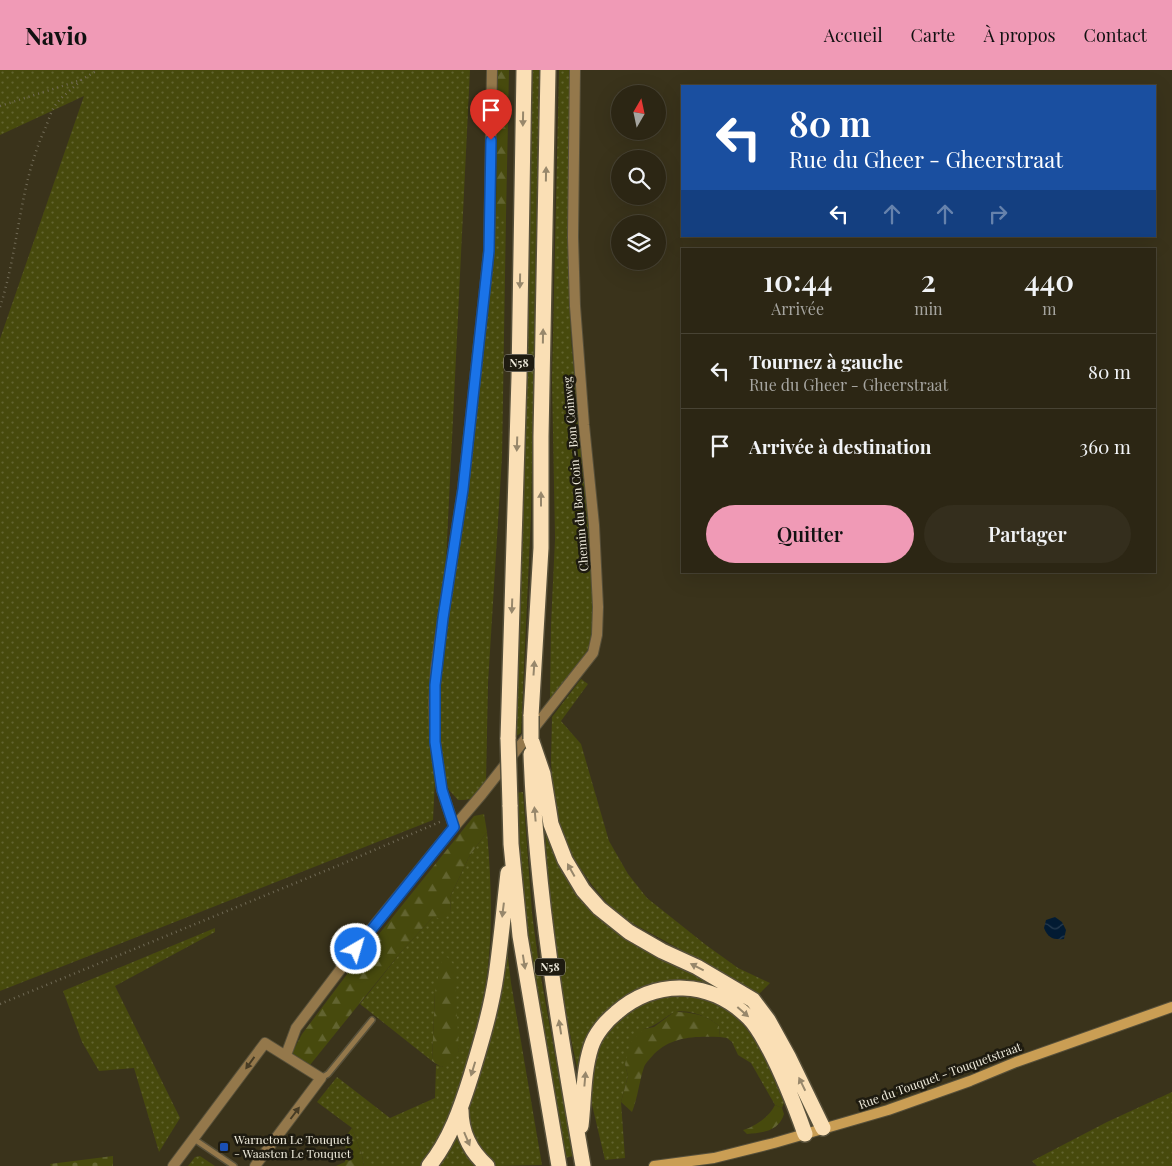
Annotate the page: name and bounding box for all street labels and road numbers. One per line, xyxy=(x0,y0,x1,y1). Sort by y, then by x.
road number: N58 xyxy=(504,354,534,372)
street label: Chemin du Bon Coin - Bon Coinweg xyxy=(558,375,591,572)
road number: N58 xyxy=(535,959,565,976)
street label: Rue du Touquet - Touquetstraat xyxy=(856,1038,1024,1112)

